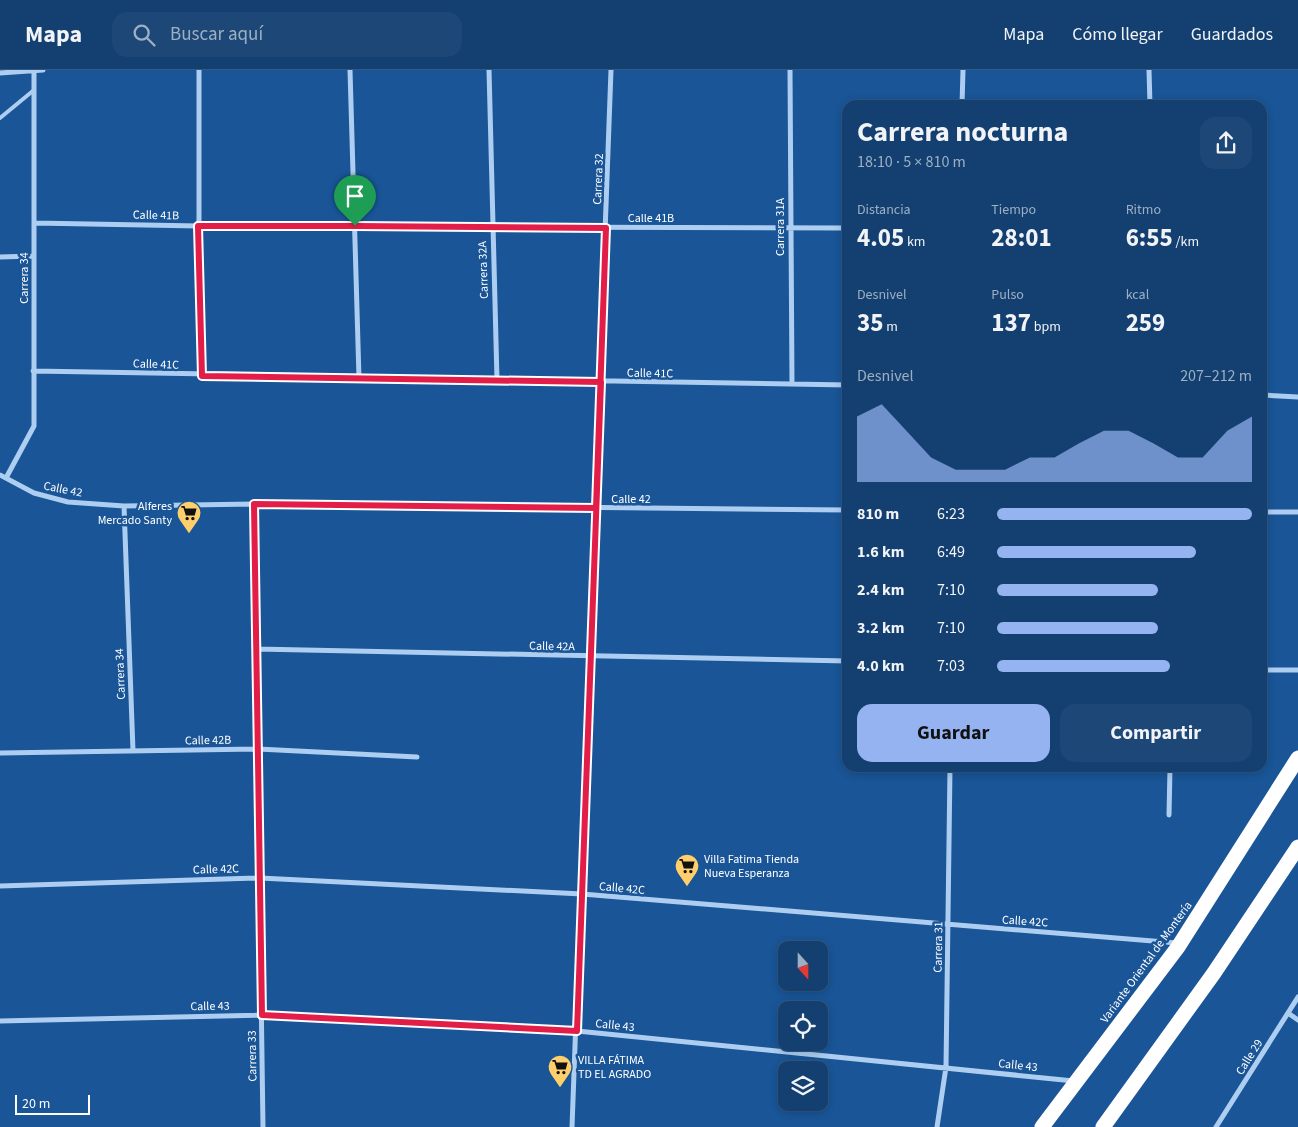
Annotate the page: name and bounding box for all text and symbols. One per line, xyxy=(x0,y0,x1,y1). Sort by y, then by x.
search box xyxy=(112,12,462,57)
text: Mapa xyxy=(25,17,82,52)
icon: search xyxy=(130,21,158,49)
text: Buscar aquí xyxy=(170,21,263,48)
text: Mapa xyxy=(1003,22,1044,47)
text: Cómo llegar xyxy=(1072,22,1163,47)
text: Guardados xyxy=(1191,22,1273,47)
text: Carrera nocturna xyxy=(857,112,1068,152)
button: share xyxy=(1200,117,1252,169)
text: 18:10 · 5 × 810 m xyxy=(857,151,966,173)
street label: Carrera 32 xyxy=(589,153,608,205)
pin xyxy=(334,175,376,226)
icon: arrive xyxy=(341,182,369,210)
street label: Carrera 31A xyxy=(772,198,789,256)
text: Distancia xyxy=(857,200,911,220)
text: Tiempo xyxy=(991,200,1036,220)
text: Ritmo xyxy=(1126,200,1161,220)
street label: Calle 41B xyxy=(133,207,179,224)
street label: Calle 41B xyxy=(628,210,674,227)
text: 4.05 xyxy=(857,220,904,256)
text: 28:01 xyxy=(991,220,1052,256)
text: 6:55 xyxy=(1126,220,1173,256)
text: km xyxy=(904,232,925,252)
text: /km xyxy=(1173,232,1199,252)
street label: Carrera 32A xyxy=(474,240,493,299)
street label: Carrera 34 xyxy=(16,252,33,304)
text: Desnivel xyxy=(857,285,907,305)
text: Pulso xyxy=(991,285,1024,305)
text: kcal xyxy=(1126,285,1149,305)
text: 35 xyxy=(857,305,883,341)
text: 137 xyxy=(991,305,1031,341)
text: 259 xyxy=(1126,305,1165,341)
text: m xyxy=(883,317,898,337)
text: bpm xyxy=(1031,317,1061,337)
street label: Calle 41C xyxy=(133,355,179,374)
street label: Calle 41C xyxy=(627,365,673,382)
text: Desnivel xyxy=(857,365,914,387)
text: 207–212 m xyxy=(1180,365,1252,387)
street label: Calle 42 xyxy=(42,477,84,502)
street label: Calle 42 xyxy=(611,491,651,508)
place label: Alferes Mercado Santy xyxy=(98,498,172,529)
supermarket icon: Alferes Mercado Santy xyxy=(176,500,202,534)
text: 810 m xyxy=(857,503,899,525)
text: 6:23 xyxy=(937,503,965,525)
text: 1.6 km xyxy=(857,541,904,563)
text: 6:49 xyxy=(937,541,965,563)
text: 2.4 km xyxy=(857,579,904,601)
text: 7:10 xyxy=(937,579,965,601)
text: 3.2 km xyxy=(857,617,904,639)
text: 7:10 xyxy=(937,617,965,639)
street label: Calle 42A xyxy=(529,638,576,655)
street label: Carrera 34 xyxy=(111,648,130,700)
text: 4.0 km xyxy=(857,655,904,677)
text: 7:03 xyxy=(937,655,965,677)
button: Guardar xyxy=(857,704,1050,762)
button: Compartir xyxy=(1060,704,1252,762)
street label: Calle 42B xyxy=(185,732,231,749)
place label: Villa Fatima Tienda Nueva Esperanza xyxy=(704,851,799,882)
supermarket icon: Villa Fatima Tienda Nueva Esperanza xyxy=(674,853,700,887)
street label: Calle 42C xyxy=(193,860,240,879)
street label: Calle 42C xyxy=(598,878,646,899)
street label: Variante Oriental de Montería xyxy=(1096,898,1196,1027)
street label: Calle 42C xyxy=(1001,911,1049,932)
street label: Carrera 31 xyxy=(930,921,947,973)
north arrow xyxy=(778,941,828,991)
map controls xyxy=(778,941,828,1111)
street label: Calle 43 xyxy=(190,998,230,1015)
button: locate xyxy=(778,1001,828,1051)
street label: Calle 43 xyxy=(595,1015,635,1036)
street label: Carrera 33 xyxy=(244,1030,261,1082)
street label: Calle 29 xyxy=(1232,1036,1267,1078)
place label: VILLA FÁTIMA TD EL AGRADO xyxy=(578,1052,651,1083)
supermarket icon: VILLA FÁTIMA TD EL AGRADO xyxy=(547,1054,573,1088)
street label: Calle 43 xyxy=(998,1055,1038,1076)
button: layers xyxy=(778,1061,828,1111)
scale bar xyxy=(15,1092,90,1115)
text: 20 m xyxy=(22,1094,50,1114)

